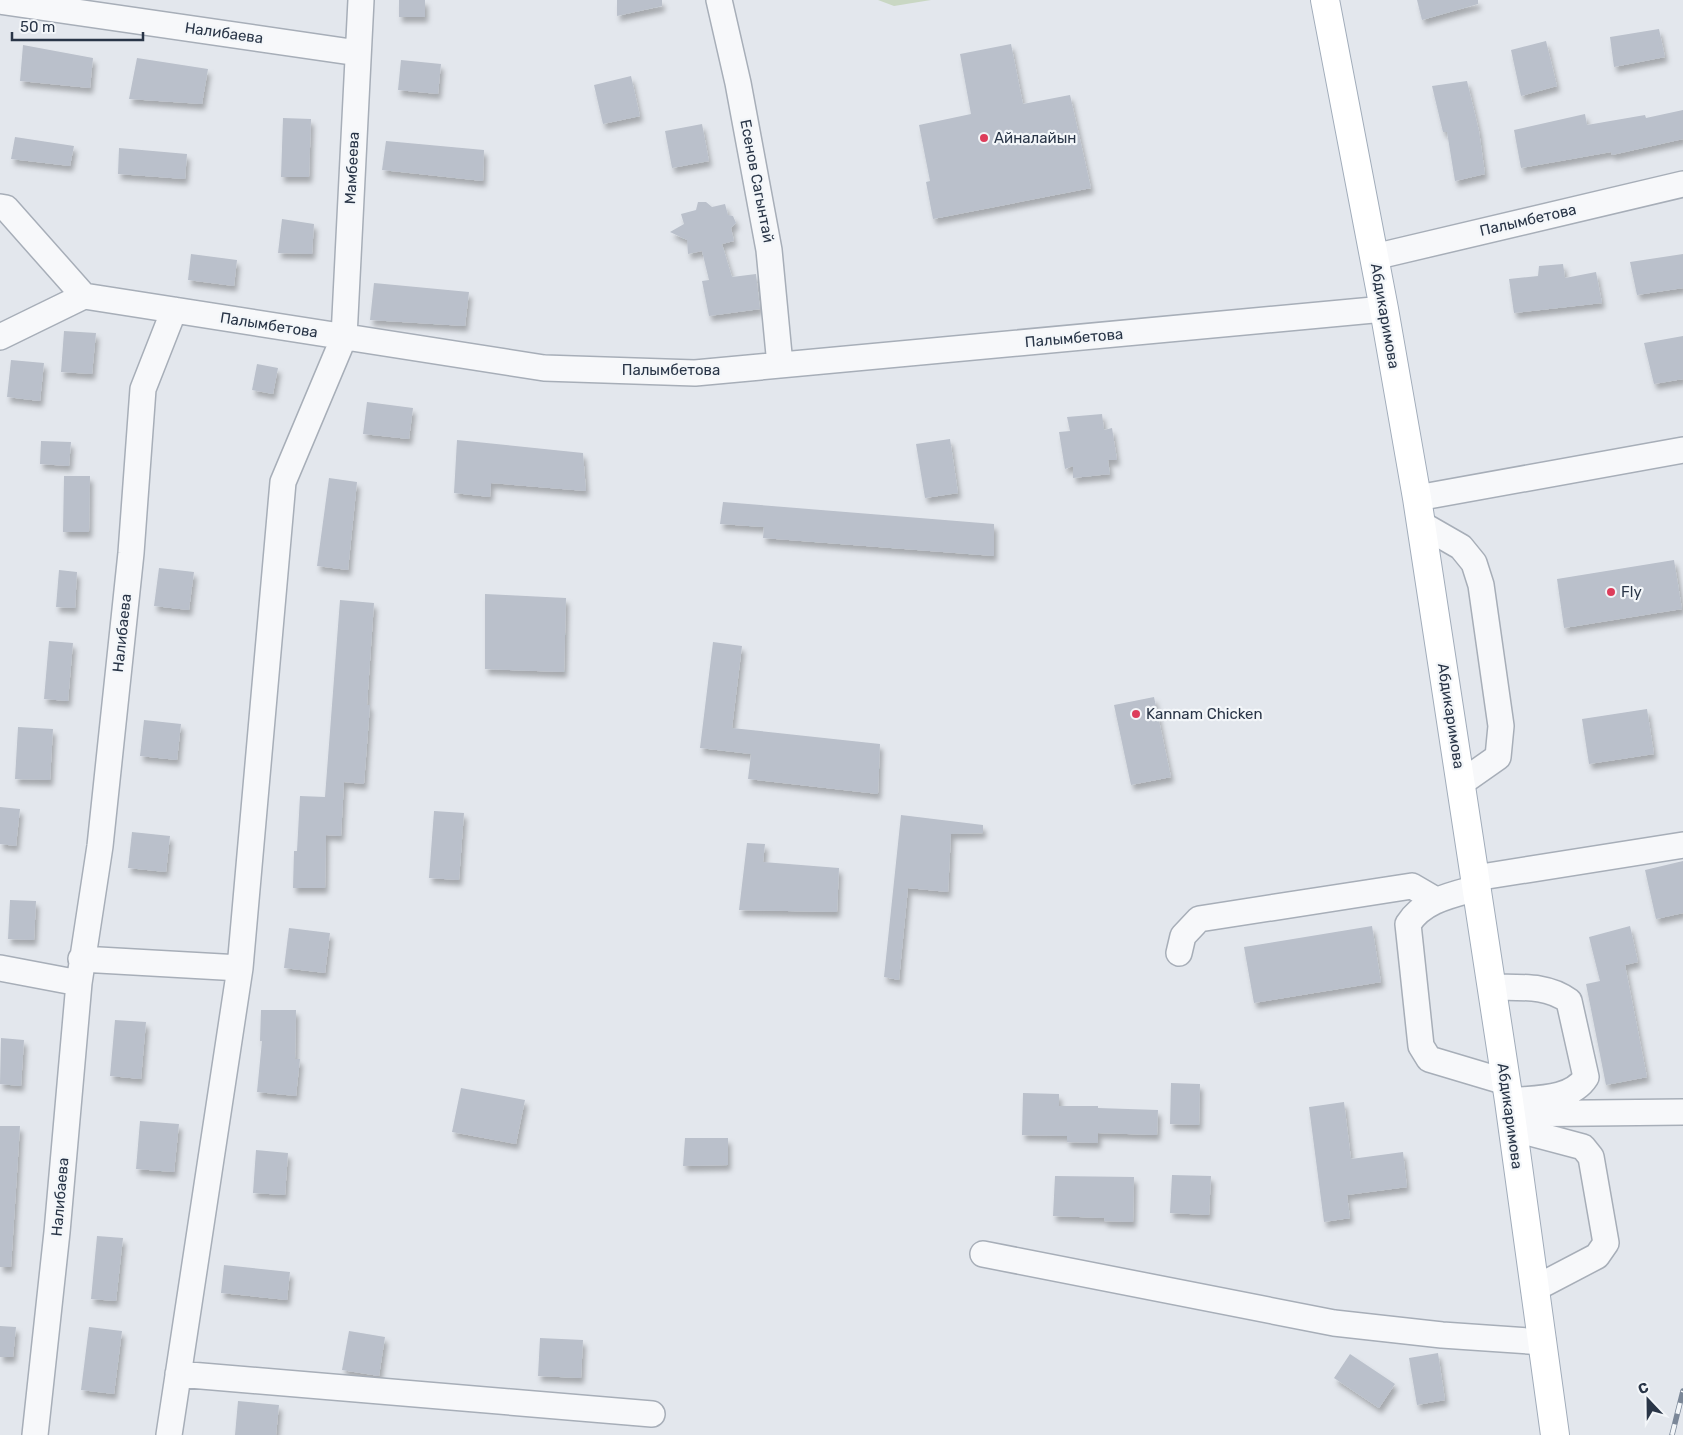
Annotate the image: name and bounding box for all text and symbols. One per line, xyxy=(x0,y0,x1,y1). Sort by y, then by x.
scale bar xyxy=(12,10,144,42)
text: 50 m xyxy=(20,18,55,36)
street label: Налибаева xyxy=(184,19,264,47)
street label: Есенов Сагынтай xyxy=(736,118,778,244)
place label: Айналайын xyxy=(994,129,1076,147)
street label: Мамбеева xyxy=(341,131,363,205)
marker: Айналайын xyxy=(978,132,990,144)
street label: Палымбетова xyxy=(1478,200,1578,240)
street label: Абдикаримова xyxy=(1367,262,1403,370)
street label: Палымбетова xyxy=(219,308,319,342)
street label: Палымбетова xyxy=(1024,325,1124,351)
street label: Палымбетова xyxy=(622,361,720,379)
place label: Fly xyxy=(1621,583,1642,601)
marker: Fly xyxy=(1605,586,1617,598)
street label: Налибаева xyxy=(109,593,135,673)
street label: Абдикаримова xyxy=(1434,662,1468,770)
place label: Kannam Chicken xyxy=(1146,705,1263,723)
marker: Kannam Chicken xyxy=(1130,708,1142,720)
street label: Абдикаримова xyxy=(1494,1062,1526,1170)
street label: Налибаева xyxy=(48,1157,72,1237)
north arrow xyxy=(1623,1375,1673,1425)
text: С xyxy=(1636,1379,1651,1398)

